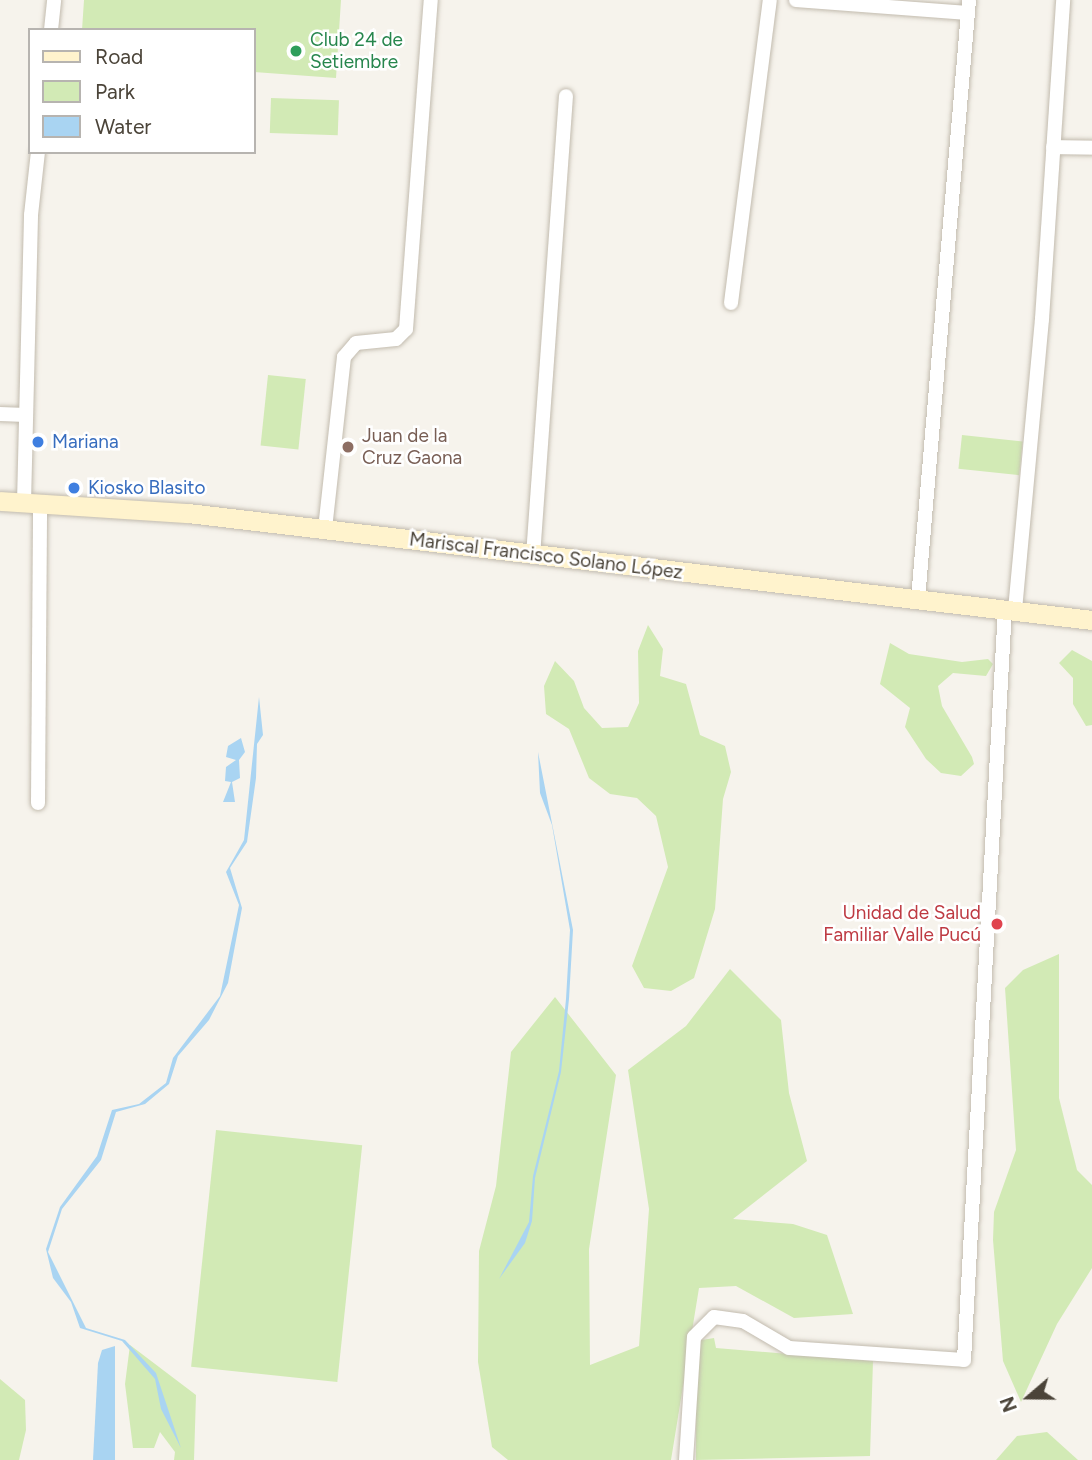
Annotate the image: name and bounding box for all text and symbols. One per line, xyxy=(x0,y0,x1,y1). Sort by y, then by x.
legend xyxy=(28,28,256,154)
place label: Club 24 de Setiembre xyxy=(310,29,403,73)
marker: Club 24 de Setiembre xyxy=(288,43,304,59)
text: Road xyxy=(95,44,143,69)
text: Park xyxy=(95,79,135,104)
text: Water xyxy=(95,114,151,139)
place label: Juan de la Cruz Gaona xyxy=(362,425,462,469)
place label: Mariana xyxy=(52,431,119,453)
marker: Mariana xyxy=(30,434,46,450)
marker: Juan de la Cruz Gaona xyxy=(340,439,356,455)
place label: Kiosko Blasito xyxy=(88,477,205,499)
marker: Kiosko Blasito xyxy=(66,480,82,496)
street label: Mariscal Francisco Solano López xyxy=(408,528,684,584)
place label: Unidad de Salud Familiar Valle Pucú xyxy=(823,902,981,946)
marker: Unidad de Salud Familiar Valle Pucú xyxy=(987,914,1007,934)
north arrow xyxy=(994,1362,1064,1432)
text: N xyxy=(995,1394,1022,1415)

